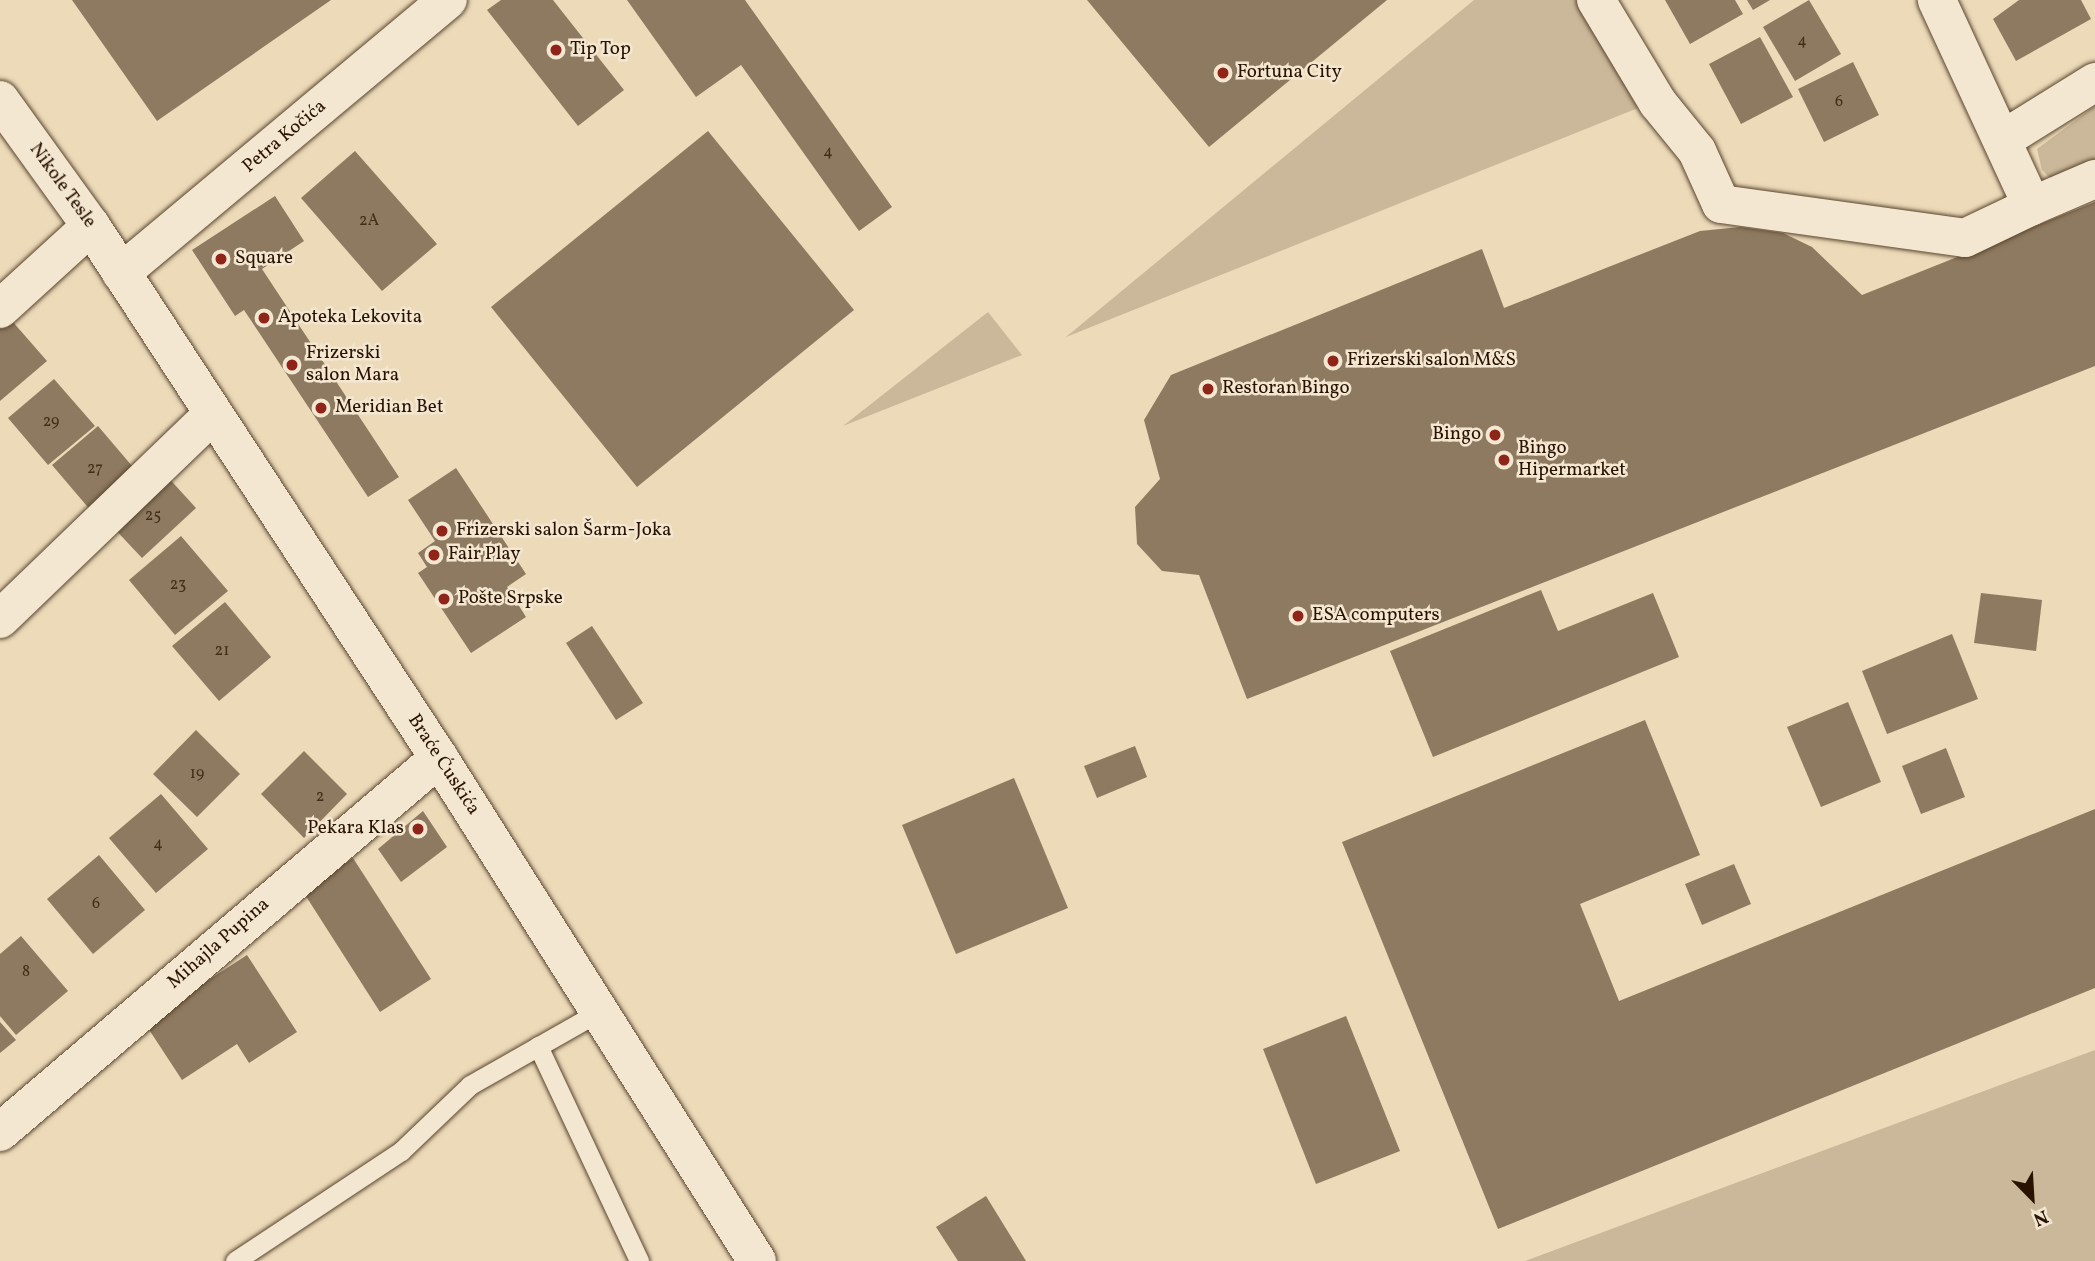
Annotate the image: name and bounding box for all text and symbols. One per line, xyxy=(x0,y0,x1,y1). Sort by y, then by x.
house number: 4 xyxy=(1797,31,1807,51)
place label: Tip Top xyxy=(570,39,631,61)
marker: Tip Top xyxy=(548,42,564,58)
place label: Fortuna City xyxy=(1237,62,1342,84)
marker: Fortuna City xyxy=(1215,65,1231,81)
house number: 6 xyxy=(1835,92,1843,112)
street label: Petra Kočića xyxy=(239,95,331,179)
street label: Nikole Tesle xyxy=(23,139,101,233)
house number: 4 xyxy=(823,142,833,162)
house number: 2A xyxy=(359,211,379,231)
place label: Square xyxy=(235,248,293,270)
marker: Square xyxy=(213,251,229,267)
place label: Apoteka Lekovita xyxy=(278,307,422,329)
marker: Apoteka Lekovita xyxy=(256,310,272,326)
place label: Frizerski salon Mara xyxy=(306,343,399,387)
place label: Frizerski salon M&S xyxy=(1347,350,1516,372)
marker: Frizerski salon M&S xyxy=(1325,353,1341,369)
marker: Frizerski salon Mara xyxy=(284,357,300,373)
place label: Restoran Bingo xyxy=(1222,378,1350,400)
marker: Restoran Bingo xyxy=(1200,381,1216,397)
place label: Meridian Bet xyxy=(335,397,444,419)
marker: Meridian Bet xyxy=(313,400,329,416)
house number: 29 xyxy=(43,412,59,432)
place label: Bingo xyxy=(1432,424,1481,446)
marker: Bingo xyxy=(1487,427,1503,443)
place label: Bingo Hipermarket xyxy=(1518,438,1626,482)
marker: Bingo Hipermarket xyxy=(1496,452,1512,468)
house number: 27 xyxy=(87,459,103,479)
house number: 25 xyxy=(145,506,161,526)
place label: Frizerski salon Šarm-Joka xyxy=(456,520,671,542)
marker: Frizerski salon Šarm-Joka xyxy=(434,523,450,539)
place label: Fair Play xyxy=(448,544,521,566)
marker: Fair Play xyxy=(426,547,442,563)
house number: 23 xyxy=(170,575,186,595)
place label: Pošte Srpske xyxy=(458,588,563,610)
marker: Pošte Srpske xyxy=(436,591,452,607)
place label: ESA computers xyxy=(1312,605,1440,627)
marker: ESA computers xyxy=(1290,608,1306,624)
house number: 21 xyxy=(215,641,229,661)
street label: Braće Ćuskića xyxy=(402,710,484,820)
house number: 19 xyxy=(190,764,204,784)
house number: 2 xyxy=(316,787,324,807)
place label: Pekara Klas xyxy=(307,818,404,840)
marker: Pekara Klas xyxy=(410,821,426,837)
house number: 4 xyxy=(153,834,163,854)
house number: 6 xyxy=(92,894,100,914)
street label: Mihajla Pupina xyxy=(163,894,275,994)
house number: 8 xyxy=(22,962,30,982)
north arrow xyxy=(1997,1163,2067,1233)
text: N xyxy=(2029,1202,2052,1232)

